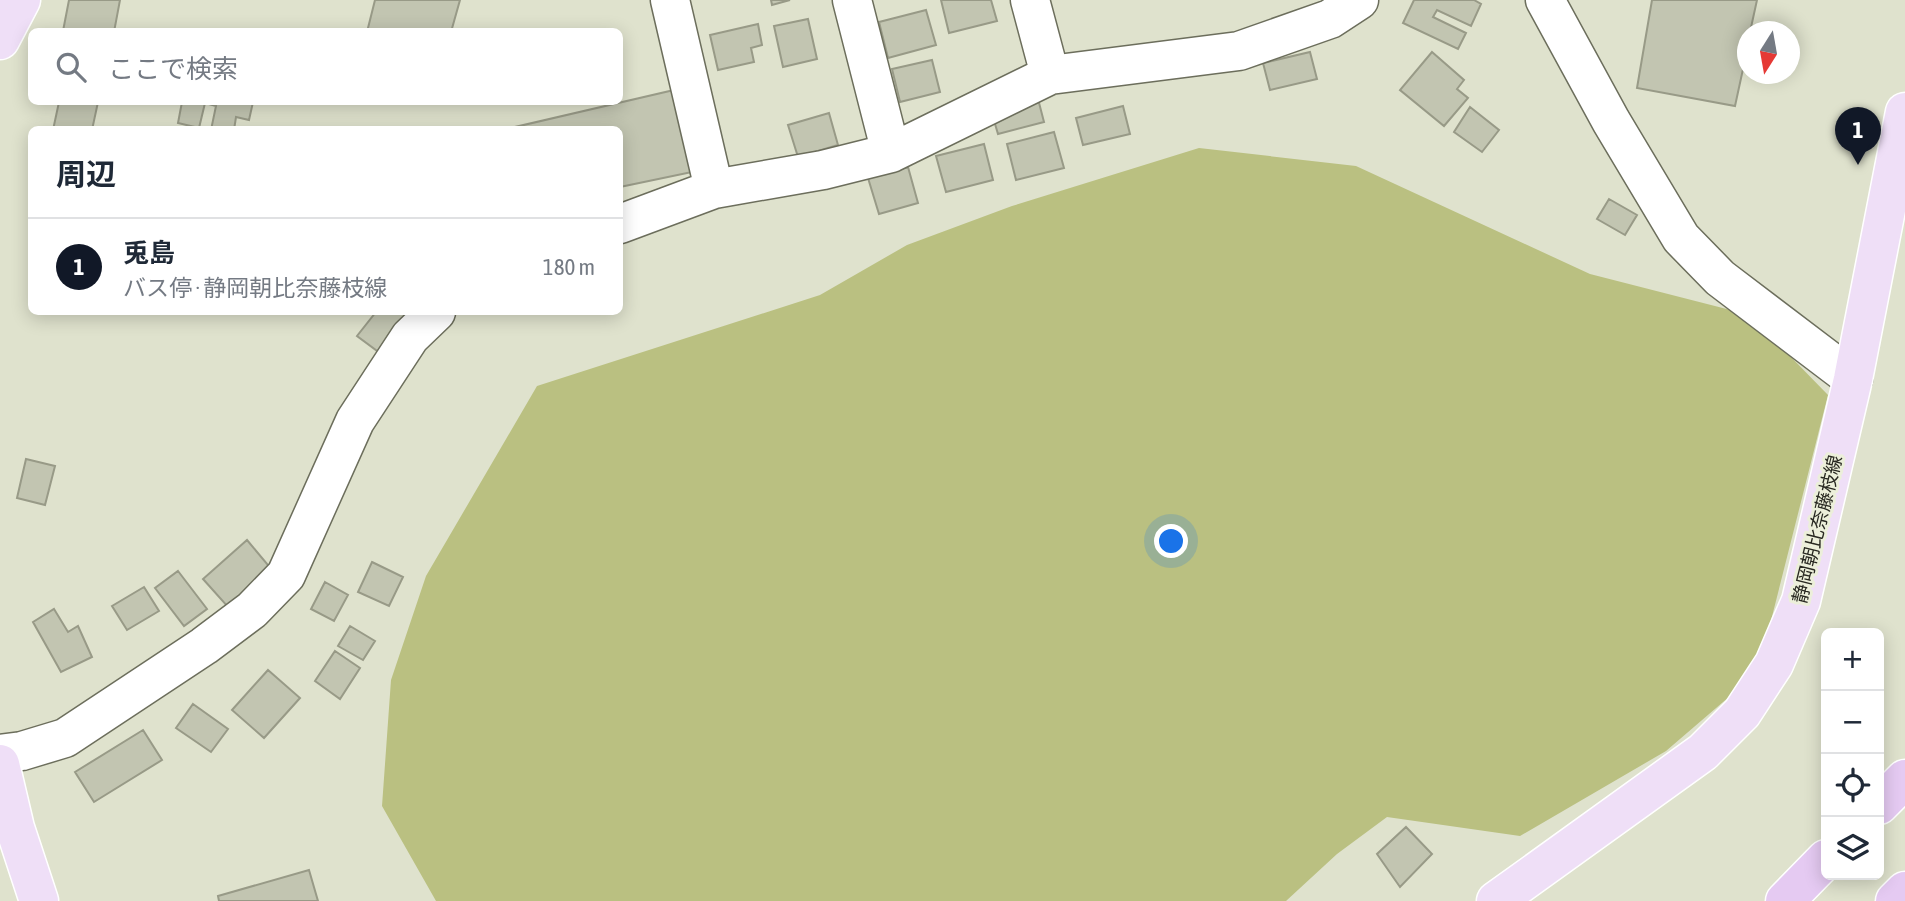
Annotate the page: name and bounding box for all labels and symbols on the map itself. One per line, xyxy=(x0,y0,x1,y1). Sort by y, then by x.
north arrow xyxy=(1737,21,1800,84)
pin: 1 xyxy=(1835,107,1881,165)
street label: 静岡朝比奈藤枝線 xyxy=(1788,453,1846,605)
your location xyxy=(1154,524,1188,558)

